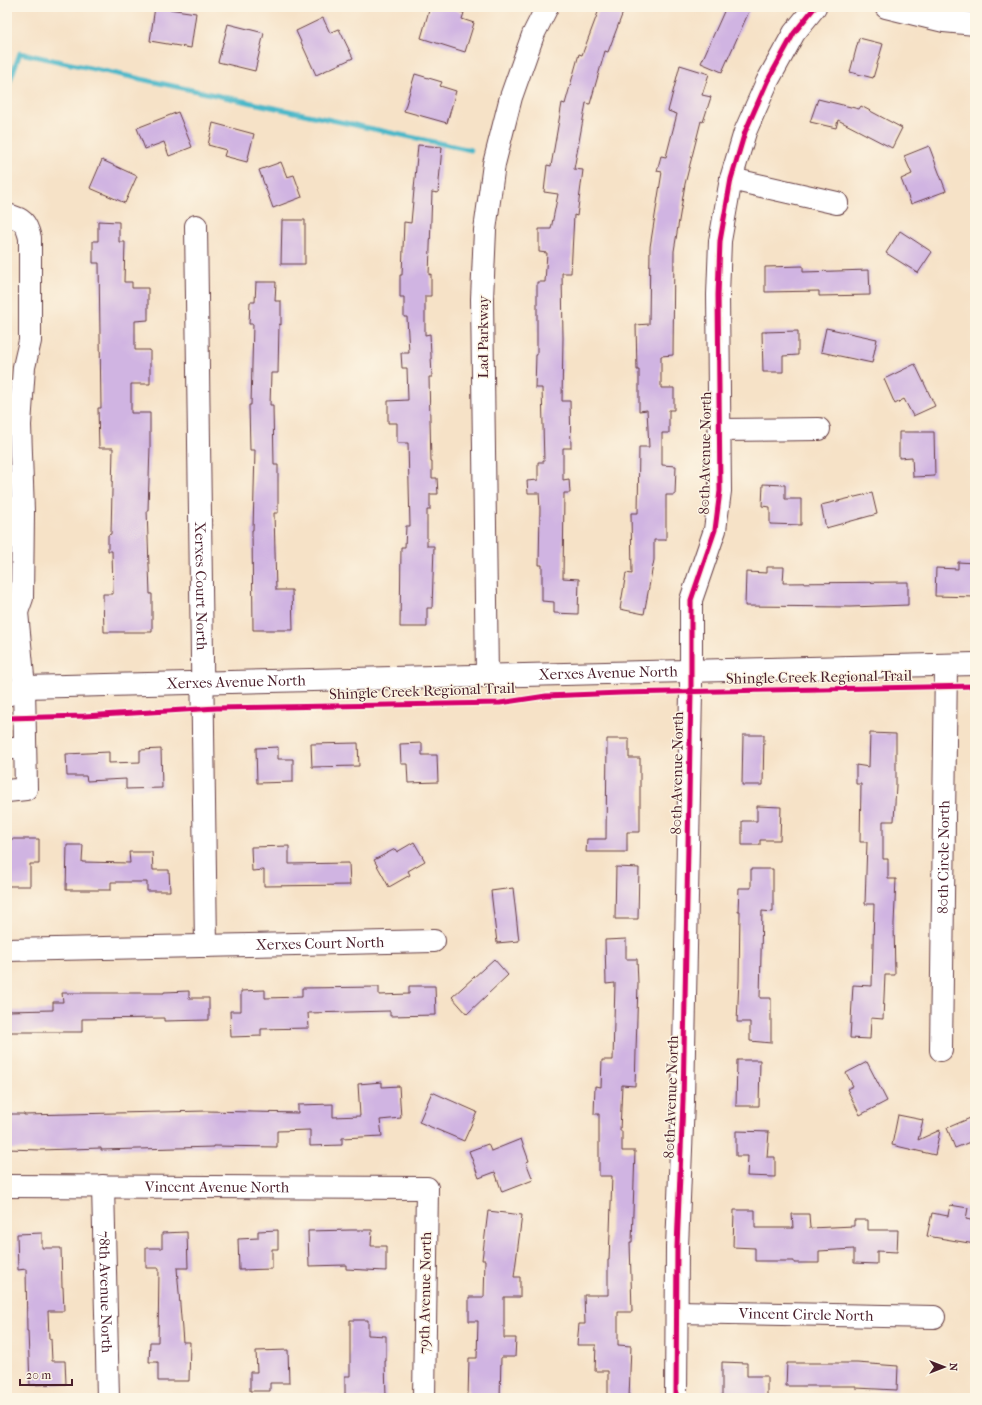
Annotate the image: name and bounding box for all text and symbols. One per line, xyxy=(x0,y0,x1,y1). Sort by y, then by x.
street label: Lad Parkway xyxy=(474,295,492,378)
street label: 80th Avenue North xyxy=(695,391,715,515)
street label: Xerxes Court North xyxy=(191,521,211,651)
street label: Xerxes Avenue North xyxy=(538,662,679,684)
street label: Shingle Creek Regional Trail xyxy=(726,666,912,688)
street label: Xerxes Avenue North xyxy=(166,671,307,693)
street label: Shingle Creek Regional Trail xyxy=(329,679,515,703)
street label: 80th Avenue North xyxy=(667,711,687,835)
street label: 80th Circle North xyxy=(934,799,953,914)
street label: Xerxes Court North xyxy=(255,933,385,954)
street label: 80th Avenue North xyxy=(660,1035,682,1159)
street label: Vincent Avenue North xyxy=(144,1178,290,1196)
street label: 78th Avenue North xyxy=(95,1231,116,1354)
street label: 79th Avenue North xyxy=(415,1231,435,1354)
street label: Vincent Circle North xyxy=(737,1304,874,1325)
north arrow xyxy=(924,1347,964,1387)
scale bar xyxy=(20,1361,72,1387)
text: N xyxy=(947,1363,960,1372)
text: 20 m xyxy=(26,1368,51,1382)

